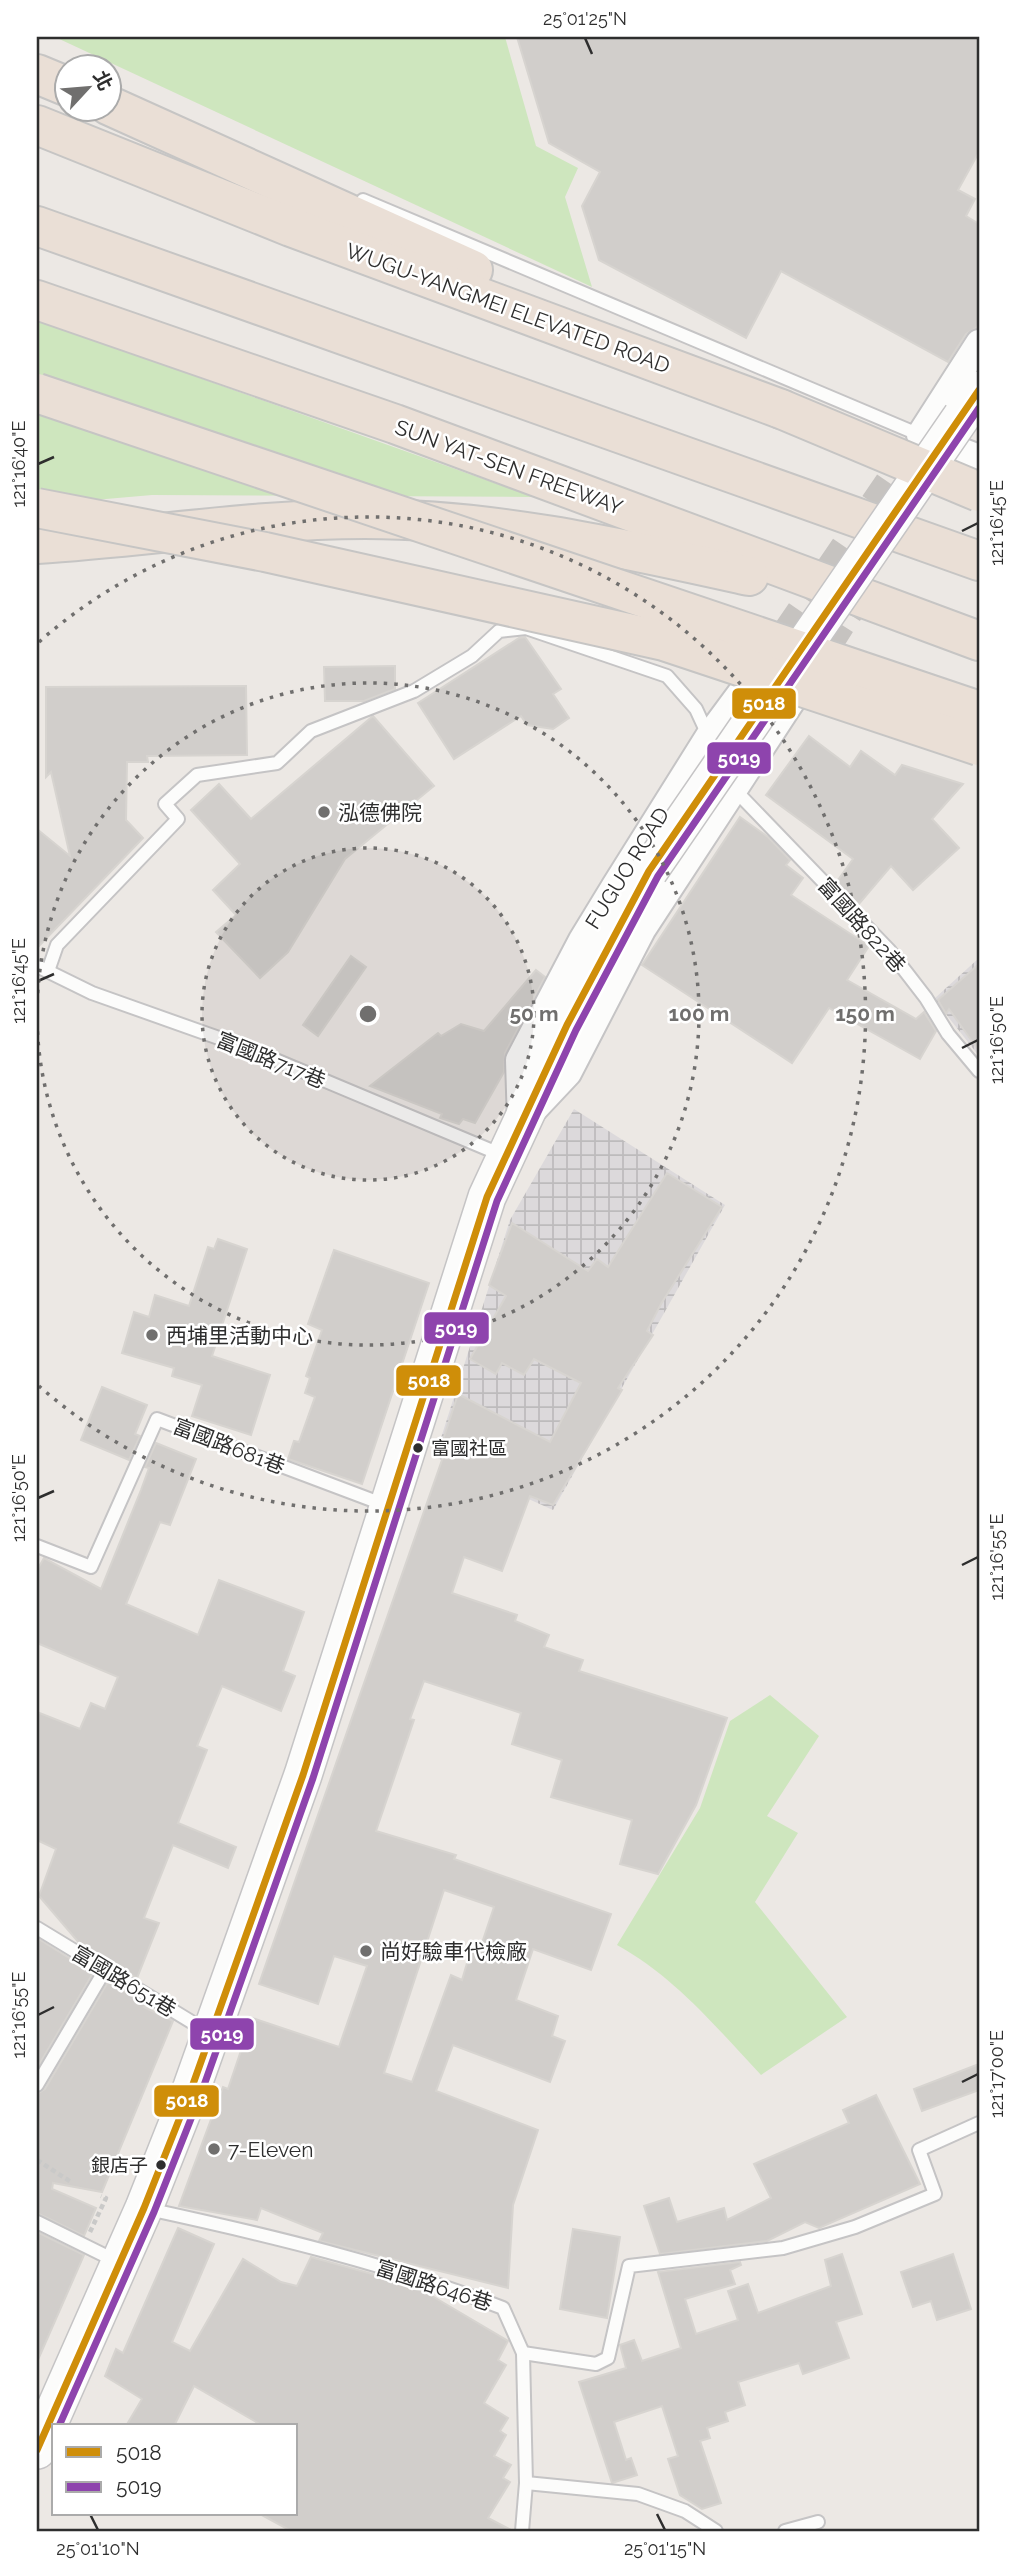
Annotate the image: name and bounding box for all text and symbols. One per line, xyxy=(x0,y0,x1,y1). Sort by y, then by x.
text: 25°01'25"N xyxy=(543,8,627,29)
north arrow xyxy=(52,52,122,122)
text: 北 xyxy=(89,67,117,94)
street label: WUGU-YANGMEI ELEVATED ROAD xyxy=(343,238,673,378)
street label: SUN YAT-SEN FREEWAY xyxy=(392,414,626,520)
text: 121°16'40"E xyxy=(8,421,29,507)
text: 121°16'45"E xyxy=(986,480,1007,566)
line badge: 5018 xyxy=(731,687,797,720)
text: 5018 xyxy=(742,692,786,714)
line badge: 5019 xyxy=(706,741,772,775)
text: 5019 xyxy=(718,747,760,769)
place label: 泓德佛院 xyxy=(338,800,422,825)
street label: FUGUO ROAD xyxy=(580,803,674,933)
marker: 泓德佛院 xyxy=(316,804,332,820)
street label: 富國路822巷 xyxy=(813,873,911,977)
text: 121°16'45"E xyxy=(8,938,29,1024)
text: 121°16'50"E xyxy=(986,996,1007,1084)
text: 50 m xyxy=(509,1001,559,1026)
text: 100 m xyxy=(669,1001,729,1026)
text: 150 m xyxy=(835,1001,895,1026)
centre of rings xyxy=(356,1002,380,1026)
street label: 富國路717巷 xyxy=(213,1027,329,1093)
line badge: 5019 xyxy=(423,1311,490,1345)
text: 5019 xyxy=(435,1317,477,1339)
place label: 西埔里活動中心 xyxy=(166,1323,313,1348)
marker: 西埔里活動中心 xyxy=(144,1327,160,1343)
line badge: 5018 xyxy=(395,1364,462,1397)
text: 5018 xyxy=(407,1369,451,1391)
street label: 富國路681巷 xyxy=(169,1413,289,1479)
place label: 富國社區 xyxy=(431,1437,507,1459)
marker: 富國社區 xyxy=(411,1441,425,1455)
text: 121°16'50"E xyxy=(8,1454,29,1542)
text: 121°16'55"E xyxy=(986,1514,1007,1600)
place label: 尚好驗車代檢廠 xyxy=(380,1939,527,1964)
street label: 富國路651巷 xyxy=(67,1940,181,2022)
marker: 尚好驗車代檢廠 xyxy=(358,1943,374,1959)
text: 121°16'55"E xyxy=(8,1972,29,2058)
line badge: 5019 xyxy=(189,2017,255,2051)
text: 5019 xyxy=(201,2023,243,2045)
text: 121°17'00"E xyxy=(986,2030,1007,2118)
line badge: 5018 xyxy=(153,2084,220,2118)
text: 5018 xyxy=(165,2089,209,2111)
place label: 7-Eleven xyxy=(228,2137,313,2162)
marker: 7-Eleven xyxy=(206,2141,222,2157)
place label: 銀店子 xyxy=(91,2154,148,2176)
marker: 銀店子 xyxy=(154,2158,168,2172)
street label: 富國路646巷 xyxy=(373,2254,495,2316)
legend xyxy=(52,2424,298,2516)
text: 5018 xyxy=(116,2440,162,2465)
text: 5019 xyxy=(116,2474,162,2499)
text: 25°01'10"N xyxy=(56,2538,140,2559)
text: 25°01'15"N xyxy=(624,2538,706,2559)

